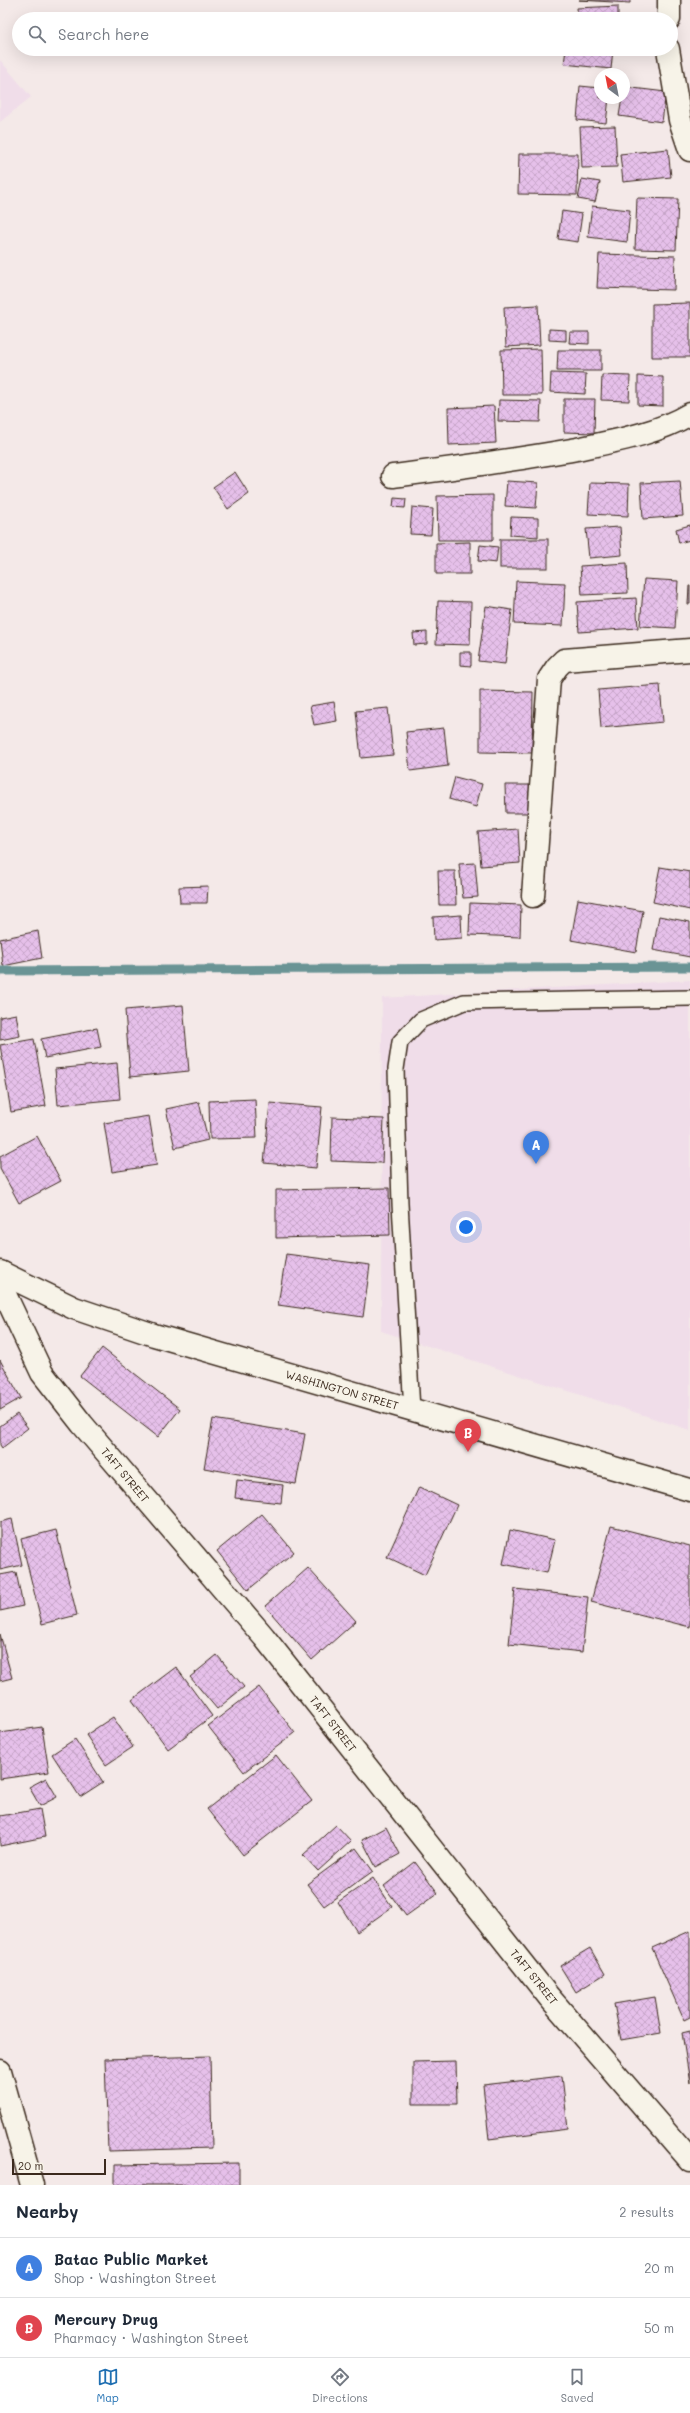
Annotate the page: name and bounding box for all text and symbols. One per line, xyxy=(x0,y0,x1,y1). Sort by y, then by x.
search box xyxy=(12,12,678,56)
icon: search xyxy=(26,23,48,45)
text: Search here xyxy=(58,24,149,44)
north arrow xyxy=(594,68,630,104)
pin: A xyxy=(523,1131,549,1164)
your location xyxy=(456,1217,476,1237)
street label: WASHINGTON STREET xyxy=(284,1366,400,1413)
pin: B xyxy=(455,1419,481,1452)
street label: TAFT STREET xyxy=(98,1444,153,1505)
street label: TAFT STREET xyxy=(307,1692,360,1755)
street label: TAFT STREET xyxy=(507,1946,562,2008)
scale bar xyxy=(12,2157,106,2176)
text: 20 m xyxy=(18,2158,43,2173)
text: Nearby xyxy=(16,2200,78,2222)
text: 2 results xyxy=(619,2203,674,2220)
text: Batac Public Market xyxy=(54,2249,208,2269)
text: A xyxy=(24,2259,34,2276)
text: 20 m xyxy=(644,2259,674,2276)
text: Shop · Washington Street xyxy=(54,2269,216,2286)
text: Mercury Drug xyxy=(54,2309,158,2329)
text: B xyxy=(25,2319,33,2336)
text: 50 m xyxy=(644,2319,674,2336)
text: Pharmacy · Washington Street xyxy=(54,2329,249,2346)
tab: Map xyxy=(97,2366,119,2405)
tab: Directions xyxy=(312,2366,368,2405)
tab: Saved xyxy=(561,2366,593,2405)

